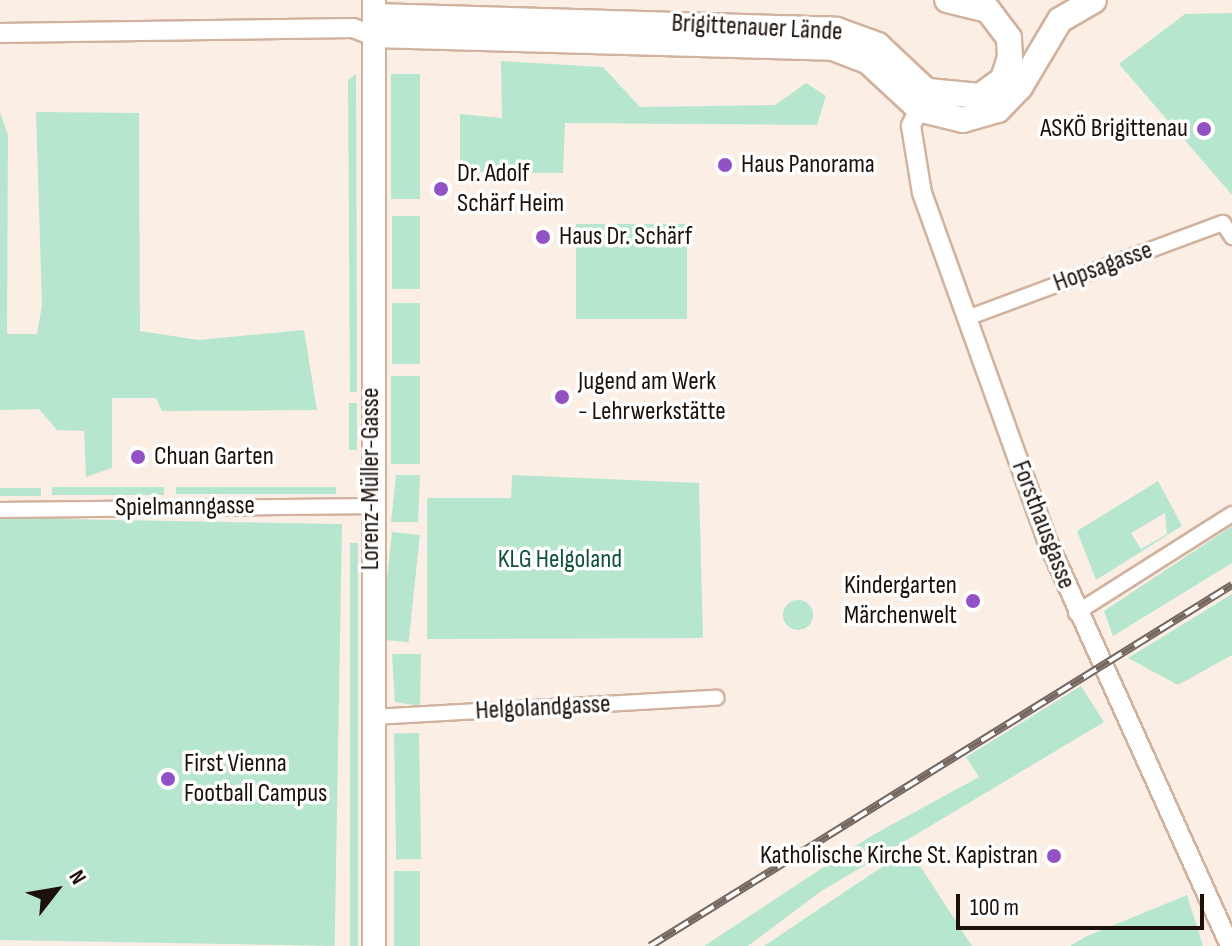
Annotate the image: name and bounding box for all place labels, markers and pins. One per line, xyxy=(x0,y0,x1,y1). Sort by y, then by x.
place label: ASKÖ Brigittenau xyxy=(1040,113,1188,145)
marker: ASKÖ Brigittenau xyxy=(1195,120,1213,138)
place label: Haus Panorama xyxy=(741,149,875,181)
marker: Haus Panorama xyxy=(716,156,734,174)
place label: Dr. Adolf Schärf Heim xyxy=(457,158,564,220)
marker: Dr. Adolf Schärf Heim xyxy=(432,180,450,198)
place label: Haus Dr. Schärf xyxy=(559,221,692,253)
marker: Haus Dr. Schärf xyxy=(534,228,552,246)
place label: Jugend am Werk - Lehrwerkstätte xyxy=(578,366,726,428)
marker: Jugend am Werk - Lehrwerkstätte xyxy=(553,388,571,406)
place label: Chuan Garten xyxy=(154,441,274,473)
marker: Chuan Garten xyxy=(129,448,147,466)
place label: Kindergarten Märchenwelt xyxy=(844,570,957,632)
marker: Kindergarten Märchenwelt xyxy=(964,592,982,610)
place label: First Vienna Football Campus xyxy=(184,748,327,810)
marker: First Vienna Football Campus xyxy=(159,770,177,788)
place label: Katholische Kirche St. Kapistran xyxy=(760,840,1038,872)
marker: Katholische Kirche St. Kapistran xyxy=(1045,847,1063,865)

